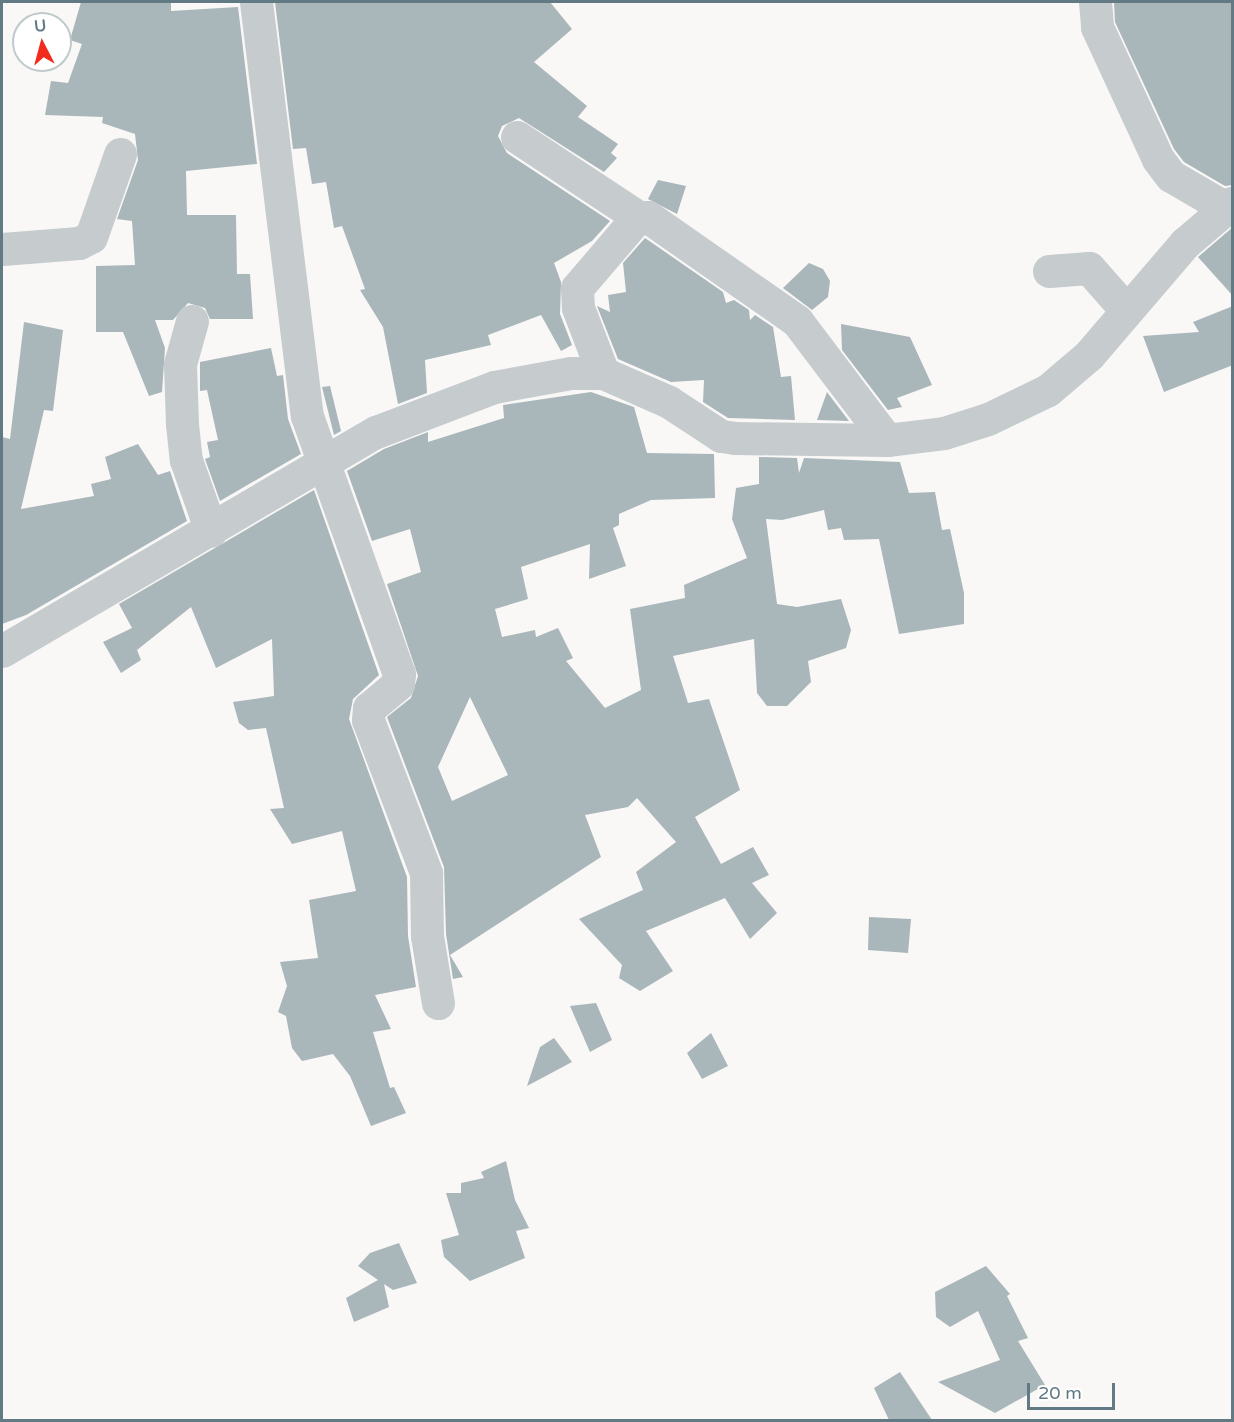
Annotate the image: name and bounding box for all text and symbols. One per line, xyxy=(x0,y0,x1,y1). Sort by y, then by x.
north arrow xyxy=(12,12,72,72)
text: U xyxy=(33,16,47,37)
scale bar xyxy=(1030,1371,1118,1409)
text: 20 m xyxy=(1038,1382,1082,1404)

